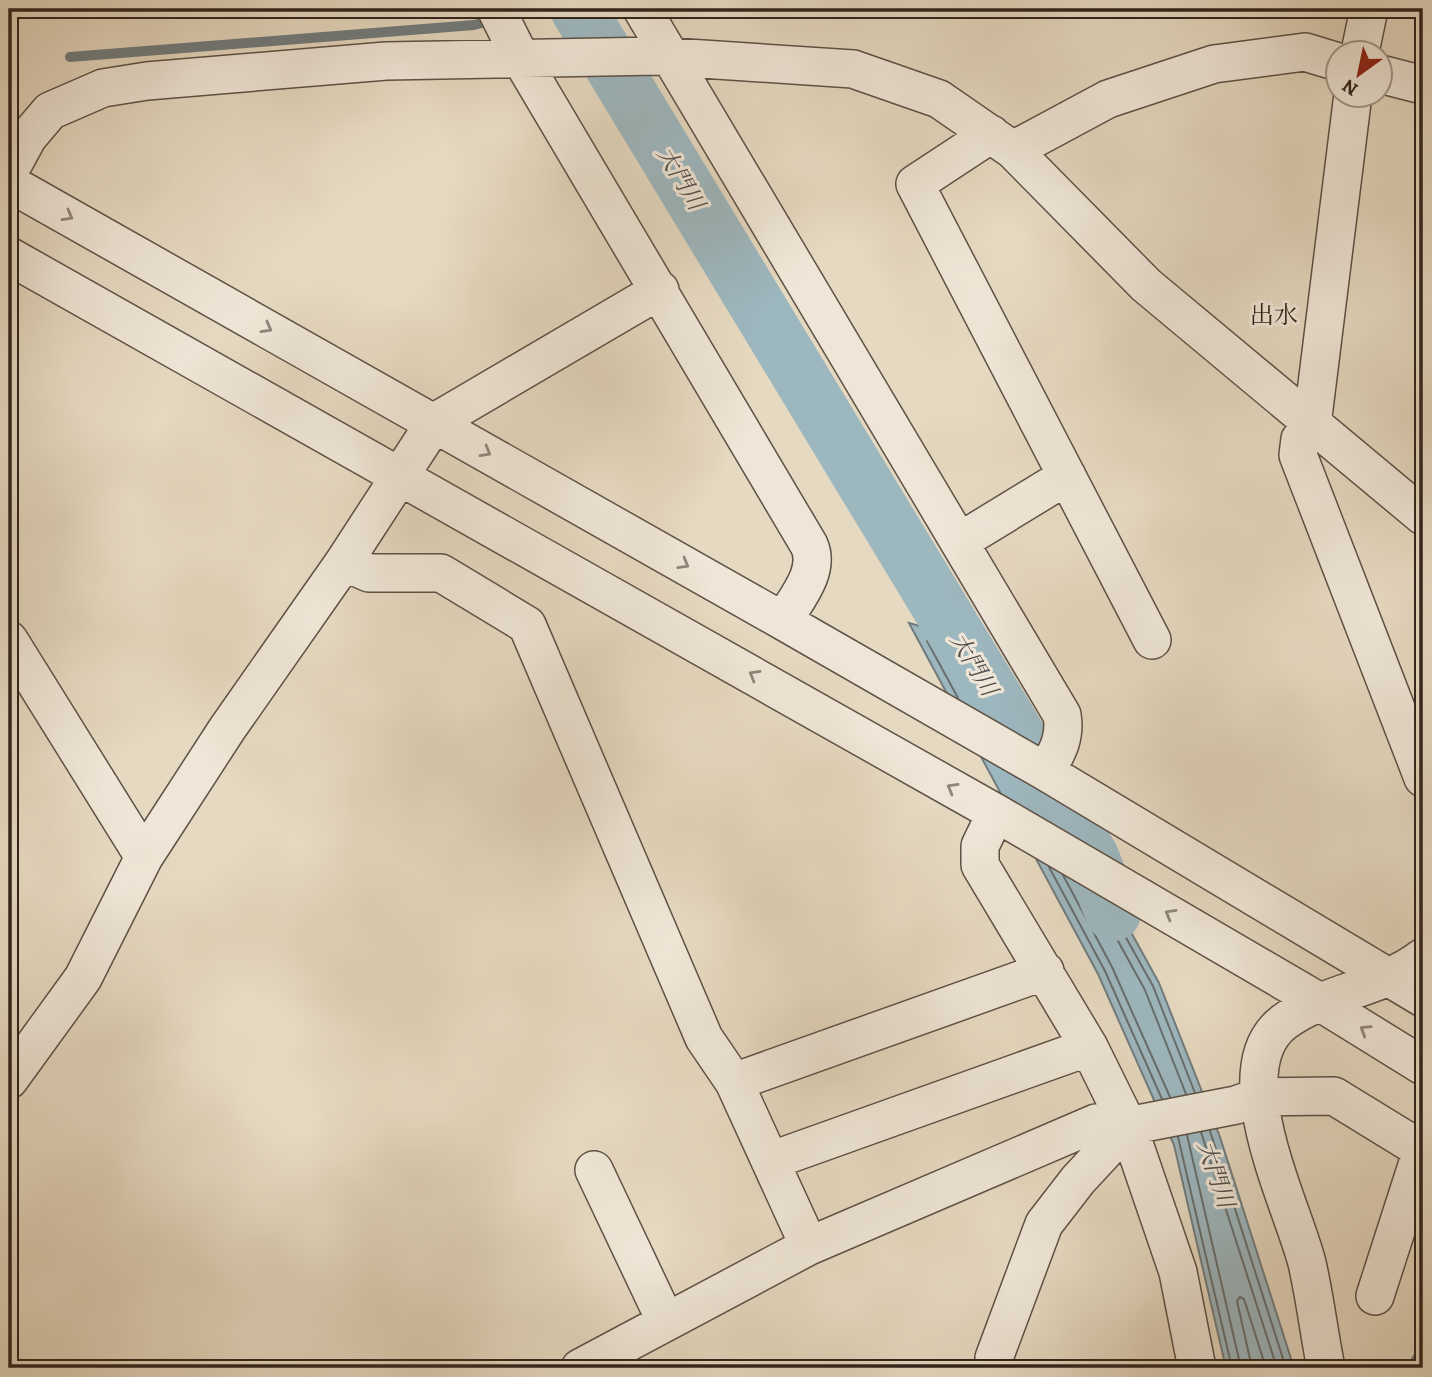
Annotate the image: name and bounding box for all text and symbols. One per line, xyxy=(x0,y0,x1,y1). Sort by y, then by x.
north arrow xyxy=(1324,38,1394,108)
text: N xyxy=(1337,73,1363,102)
water label: 大門川 xyxy=(650,141,713,218)
one-way arrow xyxy=(61,208,74,221)
district label: 出水 xyxy=(1250,299,1298,331)
one-way arrow xyxy=(259,320,272,333)
one-way arrow xyxy=(479,443,492,456)
one-way arrow xyxy=(676,556,689,569)
water label: 大門川 xyxy=(943,627,1006,704)
one-way arrow xyxy=(748,670,761,683)
one-way arrow xyxy=(946,783,959,796)
one-way arrow xyxy=(1164,909,1177,922)
one-way arrow xyxy=(1360,1026,1373,1039)
water label: 大門川 xyxy=(1190,1136,1242,1215)

